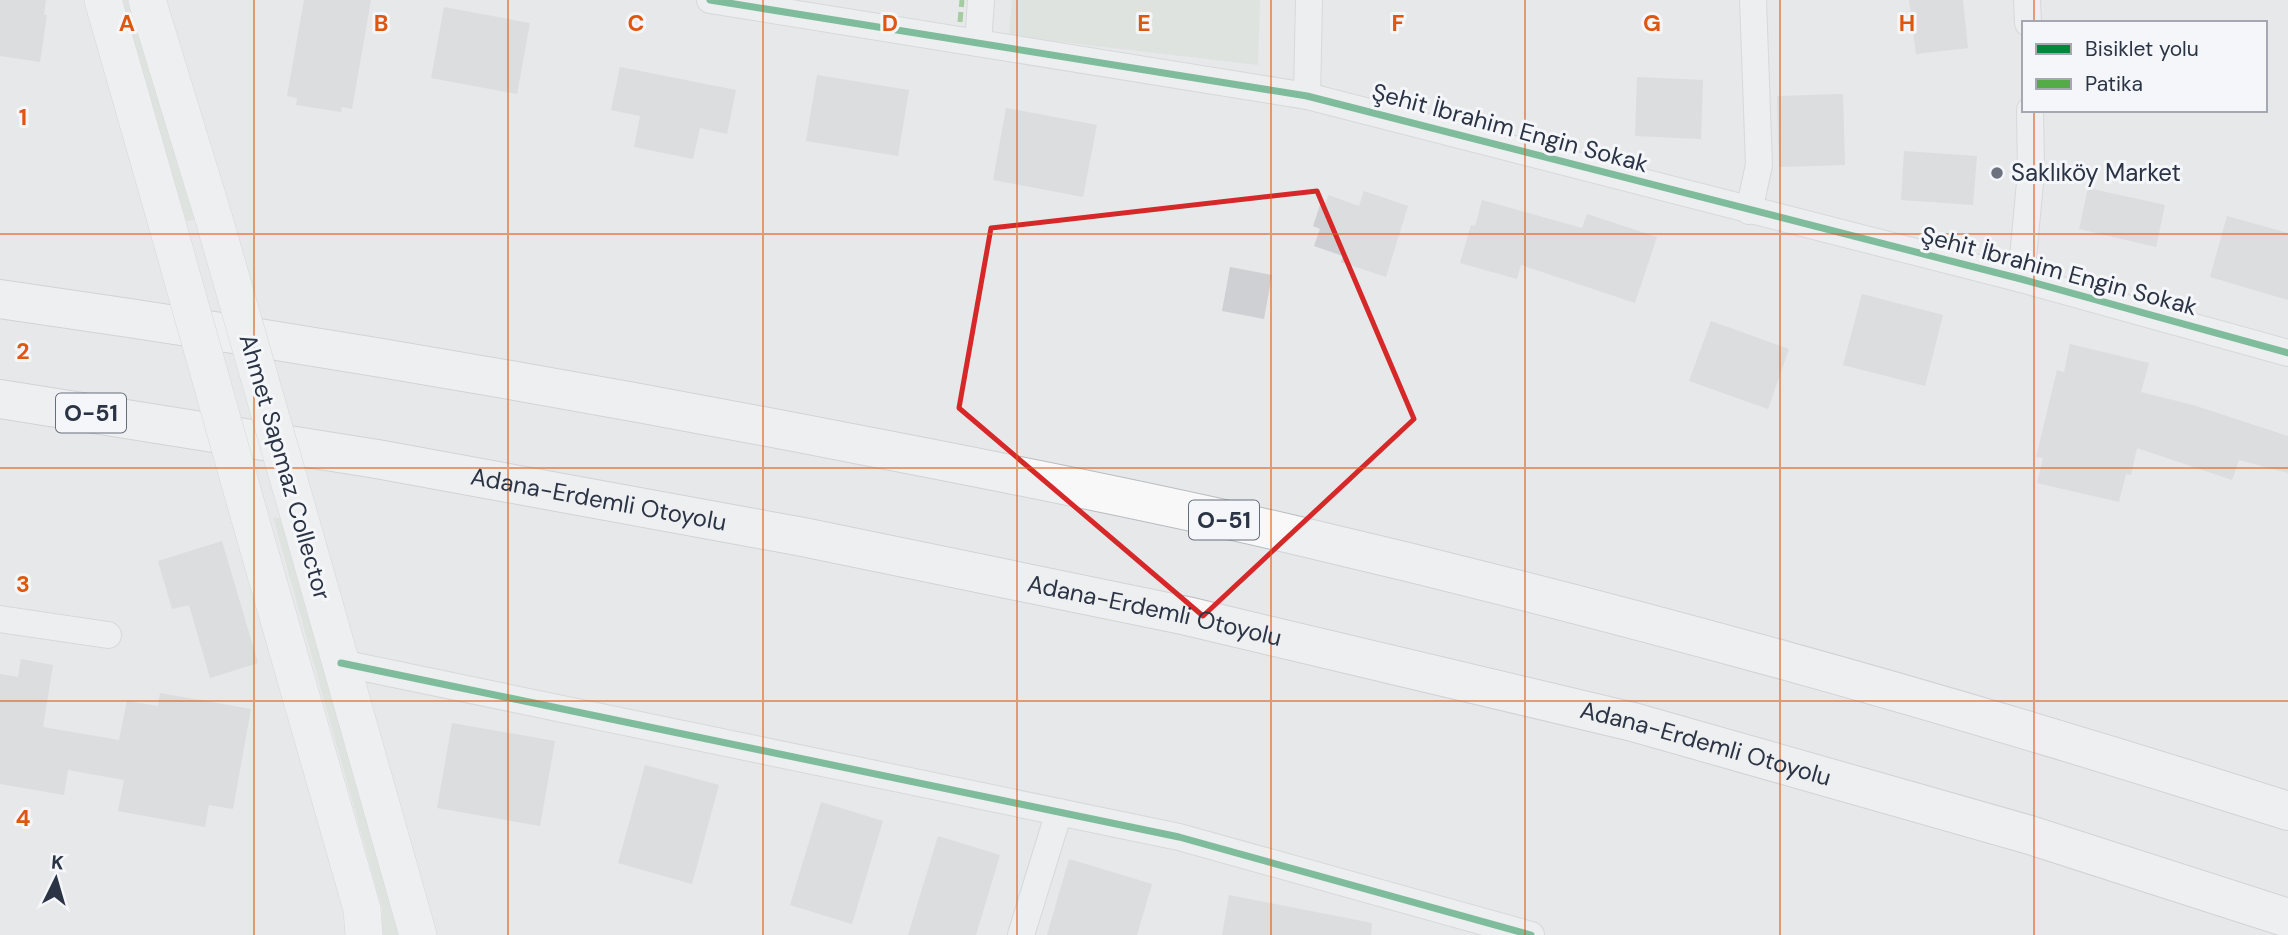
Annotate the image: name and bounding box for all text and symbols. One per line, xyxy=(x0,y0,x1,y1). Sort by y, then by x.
text: A xyxy=(119,8,135,38)
text: B xyxy=(374,8,388,38)
text: C xyxy=(628,8,644,38)
text: D xyxy=(882,8,898,38)
text: E xyxy=(1137,8,1151,38)
text: F xyxy=(1392,8,1405,38)
text: G xyxy=(1643,8,1661,38)
text: H xyxy=(1899,8,1915,38)
legend xyxy=(2022,21,2267,112)
text: Bisiklet yolu xyxy=(2085,35,2199,63)
text: Patika xyxy=(2085,70,2143,98)
street label: Şehit İbrahim Engin Sokak xyxy=(1369,76,1652,179)
text: 1 xyxy=(19,102,27,132)
place label: Saklıköy Market xyxy=(2011,157,2181,188)
marker: Saklıköy Market xyxy=(1989,165,2005,181)
street label: Şehit İbrahim Engin Sokak xyxy=(1918,219,2201,322)
street label: Ahmet Sapmaz Collector xyxy=(233,330,338,604)
text: 2 xyxy=(16,336,30,366)
road number: O-51 xyxy=(56,394,126,432)
street label: Adana-Erdemli Otoyolu xyxy=(468,460,729,538)
road number: O-51 xyxy=(1189,500,1259,540)
street label: Adana-Erdemli Otoyolu xyxy=(1025,568,1285,653)
text: 3 xyxy=(16,569,30,599)
street label: Adana-Erdemli Otoyolu xyxy=(1577,694,1835,793)
text: 4 xyxy=(16,803,31,833)
north arrow xyxy=(21,844,91,914)
text: K xyxy=(50,850,65,876)

